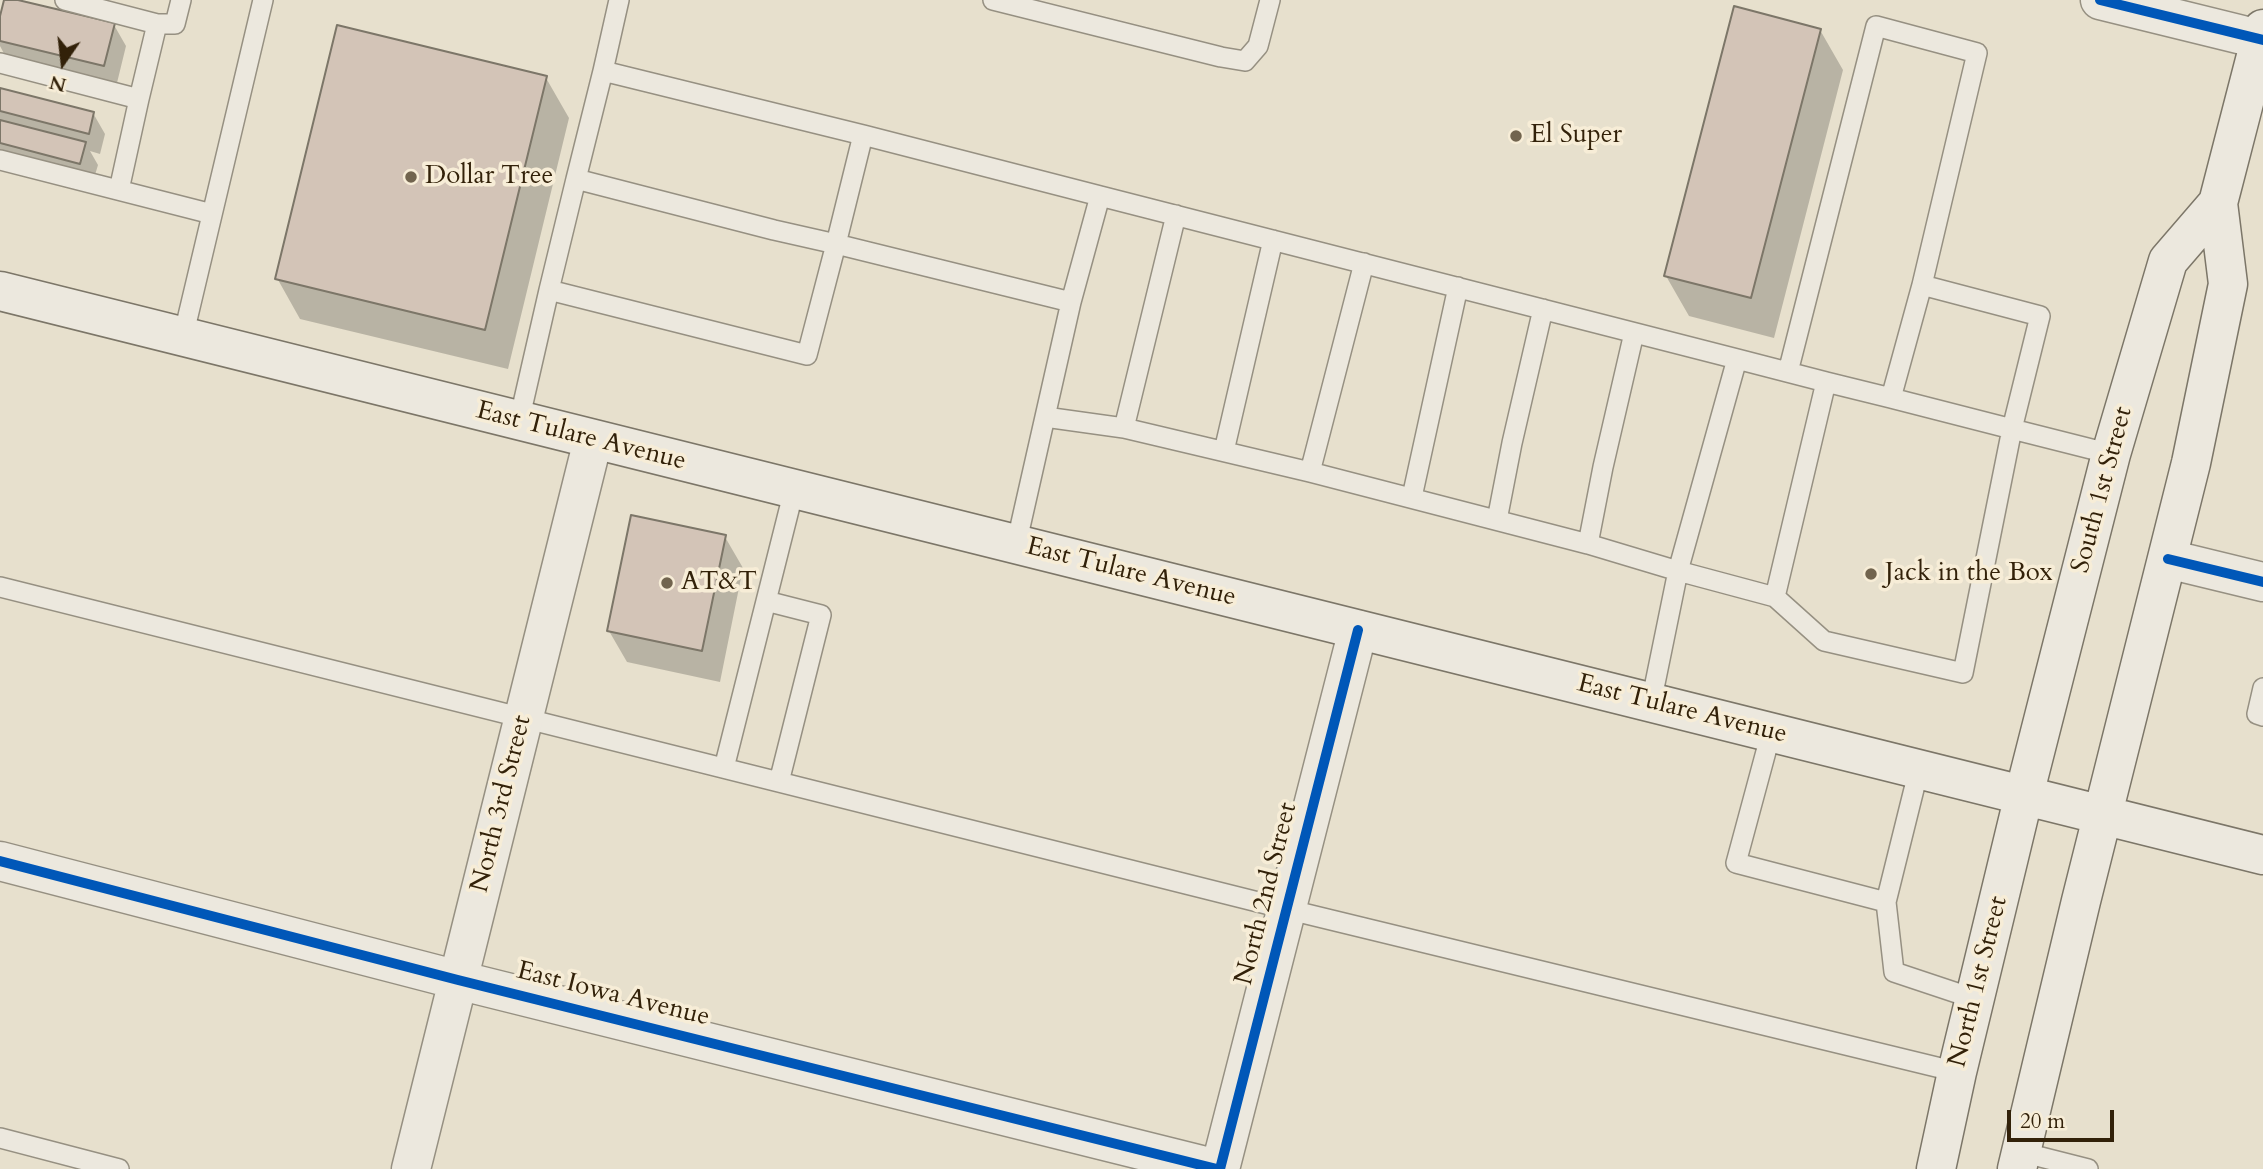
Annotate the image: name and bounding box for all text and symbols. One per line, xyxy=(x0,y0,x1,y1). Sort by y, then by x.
north arrow xyxy=(28,28,98,98)
text: N xyxy=(47,69,69,98)
place label: El Super xyxy=(1530,120,1622,152)
marker: El Super xyxy=(1508,128,1524,144)
place label: Dollar Tree xyxy=(425,161,553,193)
marker: Dollar Tree xyxy=(403,169,419,185)
street label: East Tulare Avenue xyxy=(473,396,689,478)
street label: South 1st Street xyxy=(2066,404,2140,576)
street label: East Tulare Avenue xyxy=(1023,532,1239,614)
place label: Jack in the Box xyxy=(1885,558,2053,590)
marker: Jack in the Box xyxy=(1863,566,1879,582)
place label: AT&T xyxy=(681,567,757,599)
marker: AT&T xyxy=(659,575,675,591)
street label: East Tulare Avenue xyxy=(1574,669,1790,751)
street label: North 3rd Street xyxy=(465,712,539,896)
street label: North 2nd Street xyxy=(1229,800,1305,988)
street label: North 1st Street xyxy=(1943,893,2015,1071)
street label: East Iowa Avenue xyxy=(513,956,713,1034)
scale bar xyxy=(2011,1096,2118,1140)
text: 20 m xyxy=(2020,1107,2065,1136)

